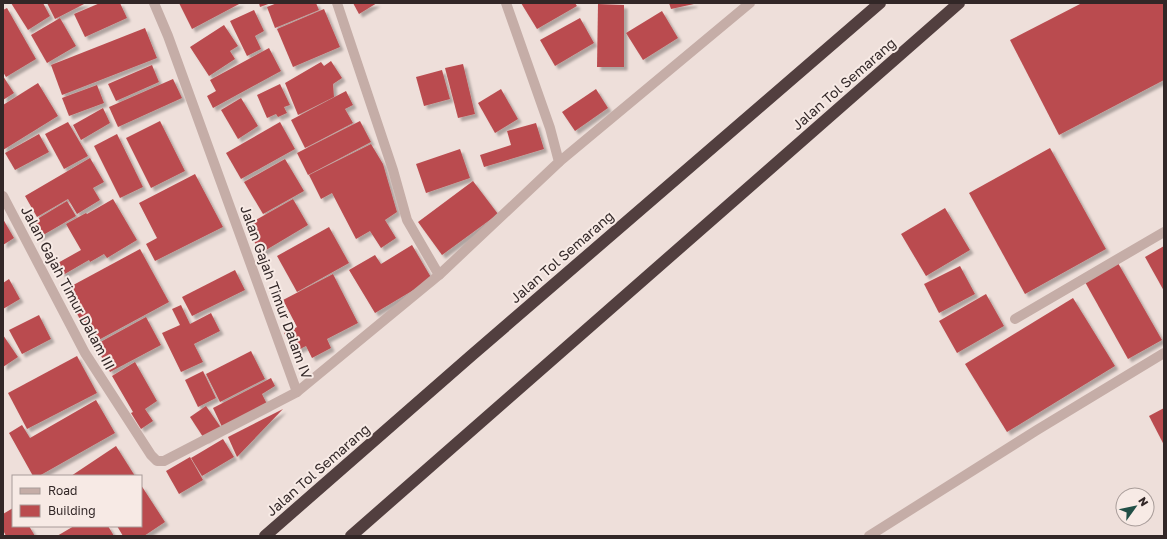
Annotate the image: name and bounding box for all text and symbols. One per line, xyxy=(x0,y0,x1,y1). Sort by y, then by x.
street label: Jalan Tol Semarang xyxy=(788,34,899,133)
street label: Jalan Gajah Timur Dalam III xyxy=(18,203,119,373)
street label: Jalan Gajah Timur Dalam IV xyxy=(237,203,316,382)
street label: Jalan Tol Semarang xyxy=(506,207,617,306)
street label: Jalan Tol Semarang xyxy=(262,420,373,519)
legend xyxy=(12,475,142,527)
text: Road xyxy=(48,483,77,498)
north arrow xyxy=(1115,487,1155,527)
text: N xyxy=(1136,494,1152,508)
text: Building xyxy=(48,503,96,518)

